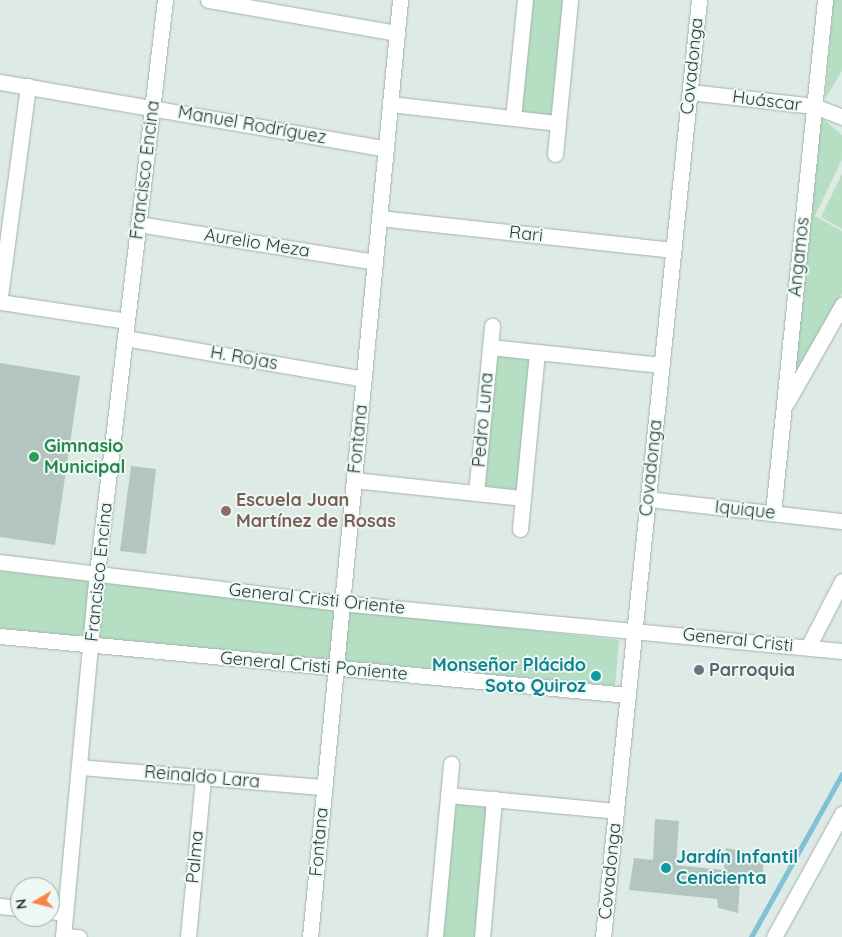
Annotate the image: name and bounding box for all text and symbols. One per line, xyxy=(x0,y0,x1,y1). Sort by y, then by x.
street label: Covadonga xyxy=(676,17,708,115)
street label: Huáscar xyxy=(731,86,803,116)
street label: Francisco Encina xyxy=(126,99,164,241)
street label: Manuel Rodríguez xyxy=(176,101,328,149)
street label: Angamos xyxy=(784,216,814,298)
street label: Rari xyxy=(508,221,544,247)
street label: Aurelio Meza xyxy=(203,224,311,262)
street label: H. Rojas xyxy=(209,341,279,375)
street label: Pedro Luna xyxy=(468,372,498,468)
street label: Fontana xyxy=(344,403,372,475)
street label: Covadonga xyxy=(635,419,667,517)
place label: Gimnasio Municipal xyxy=(44,436,125,478)
marker: Gimnasio Municipal xyxy=(28,451,40,463)
place label: Escuela Juan Martínez de Rosas xyxy=(236,490,396,532)
street label: Iquique xyxy=(714,496,776,524)
street label: Francisco Encina xyxy=(81,501,117,643)
marker: Escuela Juan Martínez de Rosas xyxy=(220,505,232,517)
street label: General Cristi Oriente xyxy=(228,579,406,619)
street label: General Cristi xyxy=(682,623,794,657)
street label: General Cristi Poniente xyxy=(219,647,409,685)
place label: Monseñor Plácido Soto Quiroz xyxy=(432,655,586,698)
place label: Parroquia xyxy=(709,659,795,681)
marker: Parroquia xyxy=(693,664,705,676)
marker: Monseñor Plácido Soto Quiroz xyxy=(590,670,602,682)
street label: Reinaldo Lara xyxy=(143,761,261,793)
street label: Fontana xyxy=(305,806,333,878)
street label: Covadonga xyxy=(594,822,626,920)
street label: Palma xyxy=(182,830,208,884)
place label: Jardín Infantil Cenicienta xyxy=(676,847,798,890)
marker: Jardín Infantil Cenicienta xyxy=(660,862,672,874)
north arrow xyxy=(10,877,60,927)
text: N xyxy=(12,898,31,910)

